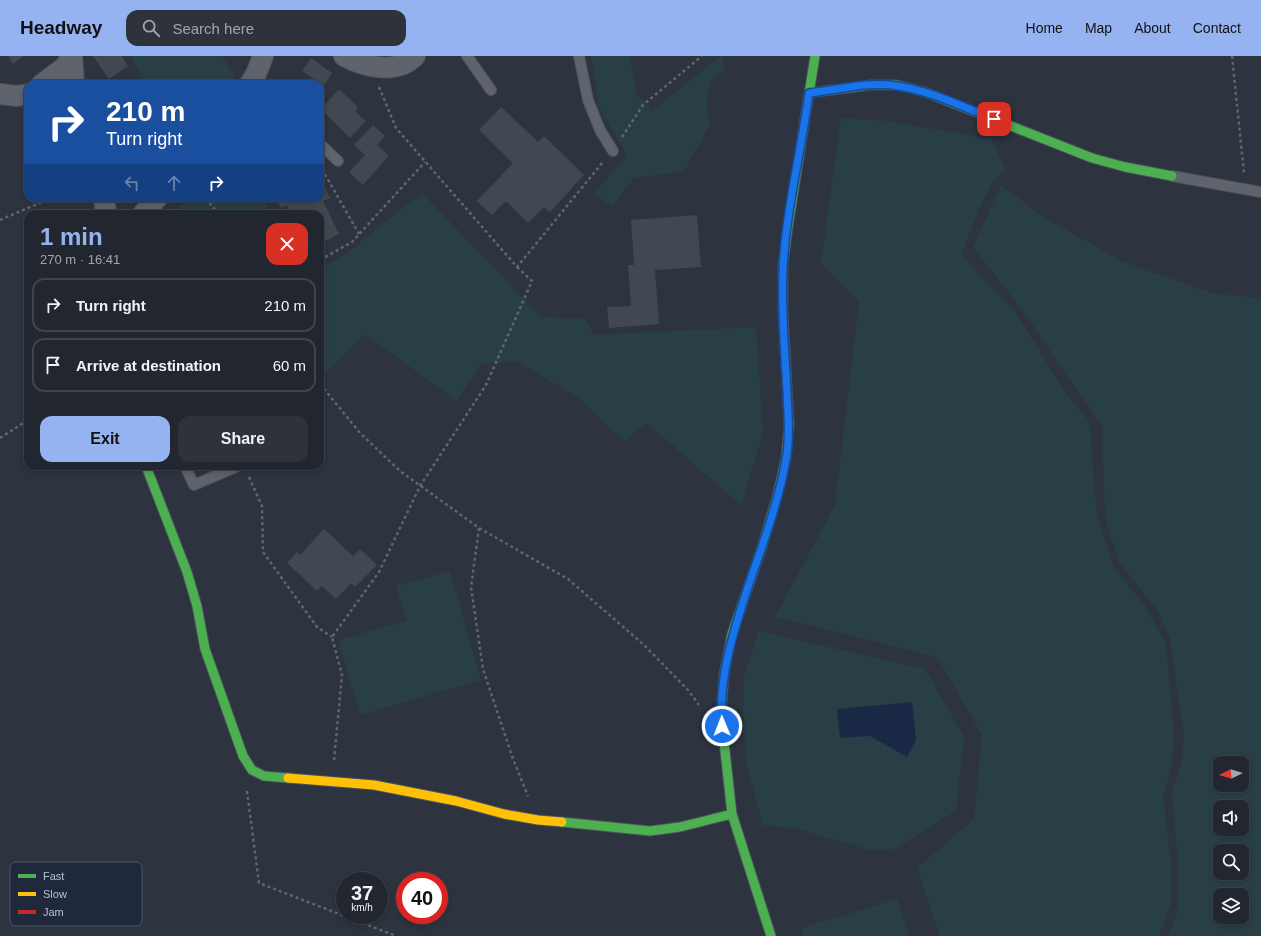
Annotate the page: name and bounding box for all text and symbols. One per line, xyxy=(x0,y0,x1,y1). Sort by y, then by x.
search box xyxy=(126,10,406,46)
text: Headway xyxy=(20,17,102,38)
icon: search xyxy=(140,17,162,39)
text: Search here xyxy=(172,20,254,37)
text: Home xyxy=(1026,20,1063,36)
text: Map xyxy=(1085,20,1112,36)
text: About xyxy=(1134,20,1171,36)
text: Contact xyxy=(1193,20,1241,36)
icon: right xyxy=(40,96,92,148)
text: 210 m xyxy=(106,96,185,127)
pin xyxy=(977,102,1011,136)
icon: arrive xyxy=(983,108,1005,130)
text: Turn right xyxy=(106,129,182,149)
icon: left xyxy=(121,172,143,194)
icon: ahead xyxy=(163,172,185,194)
icon: right xyxy=(205,172,227,194)
text: 1 min xyxy=(40,223,103,250)
button: close xyxy=(266,223,308,265)
text: 270 m · 16:41 xyxy=(40,252,120,267)
icon: right xyxy=(42,294,64,316)
text: Turn right xyxy=(76,297,146,314)
text: 210 m xyxy=(264,297,306,314)
icon: arrive xyxy=(42,354,64,376)
text: Arrive at destination xyxy=(76,357,221,374)
text: 60 m xyxy=(273,357,306,374)
button: Exit xyxy=(40,416,170,462)
button: Share xyxy=(178,416,308,462)
position arrow xyxy=(701,705,743,747)
north arrow xyxy=(1213,756,1249,792)
map controls xyxy=(1213,756,1249,924)
button: sound xyxy=(1213,800,1249,836)
button: search xyxy=(1213,844,1249,880)
legend xyxy=(10,862,142,926)
text: Fast xyxy=(43,870,64,882)
speed limit sign: 40 xyxy=(396,872,448,924)
text: 37 xyxy=(351,882,373,904)
text: Slow xyxy=(43,888,67,900)
button: layers xyxy=(1213,888,1249,924)
text: km/h xyxy=(351,902,373,913)
text: Jam xyxy=(43,906,64,918)

